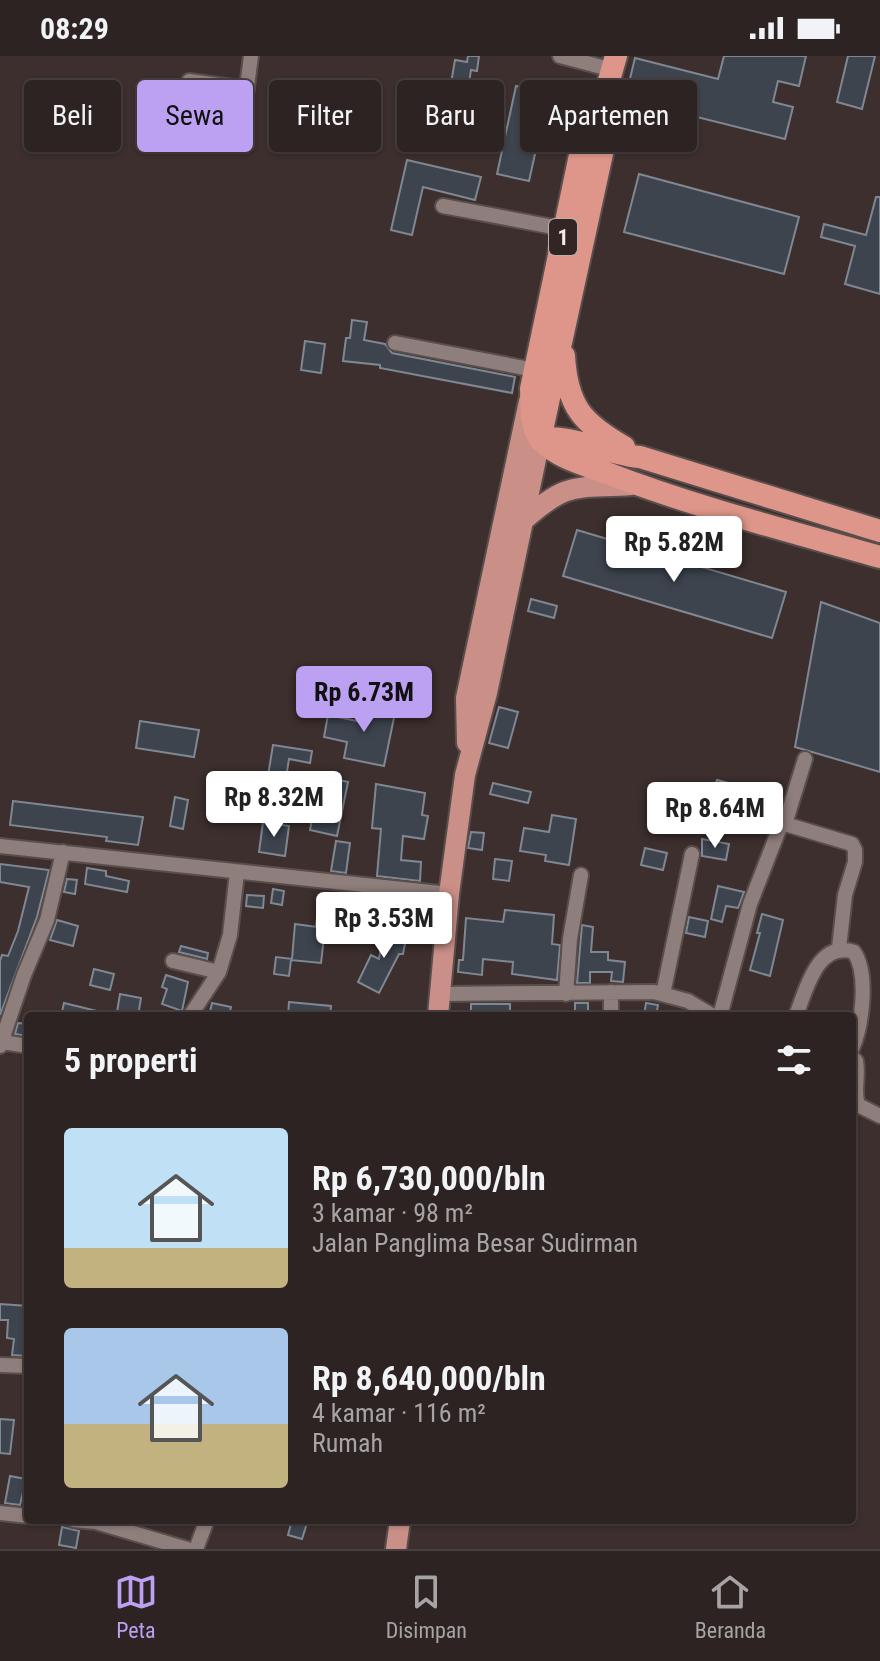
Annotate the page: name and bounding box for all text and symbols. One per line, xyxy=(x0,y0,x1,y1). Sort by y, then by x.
text: 08:29 xyxy=(40,11,109,46)
chip: Beli xyxy=(24,80,121,152)
chip: Sewa xyxy=(137,80,253,152)
chip: Filter xyxy=(269,80,381,152)
chip: Baru xyxy=(397,80,504,152)
chip: Apartemen xyxy=(520,80,697,152)
road number: 1 xyxy=(549,219,577,255)
pin: Rp 5.82M xyxy=(591,516,757,584)
text: Rp 5.82M xyxy=(624,527,724,557)
pin: Rp 6.73M xyxy=(281,666,447,734)
text: Rp 6.73M xyxy=(314,677,414,707)
pin: Rp 8.32M xyxy=(191,771,357,839)
text: Rp 8.32M xyxy=(224,782,324,812)
pin: Rp 8.64M xyxy=(632,782,798,850)
text: Rp 8.64M xyxy=(665,793,765,823)
pin: Rp 3.53M xyxy=(301,892,467,960)
text: Rp 3.53M xyxy=(334,903,434,933)
icon: filters xyxy=(772,1038,816,1082)
text: 5 properti xyxy=(64,1040,198,1080)
text: Rp 6,730,000/bln xyxy=(312,1158,546,1198)
icon: home xyxy=(128,1160,224,1256)
text: 3 kamar · 98 m² xyxy=(312,1198,473,1228)
text: Jalan Panglima Besar Sudirman xyxy=(312,1228,638,1258)
text: Rp 8,640,000/bln xyxy=(312,1358,546,1398)
icon: home xyxy=(128,1360,224,1456)
text: 4 kamar · 116 m² xyxy=(312,1398,486,1428)
text: Rumah xyxy=(312,1428,383,1458)
tab: Peta xyxy=(114,1570,158,1643)
tab: Disimpan xyxy=(386,1570,467,1643)
tab: Beranda xyxy=(695,1570,766,1643)

